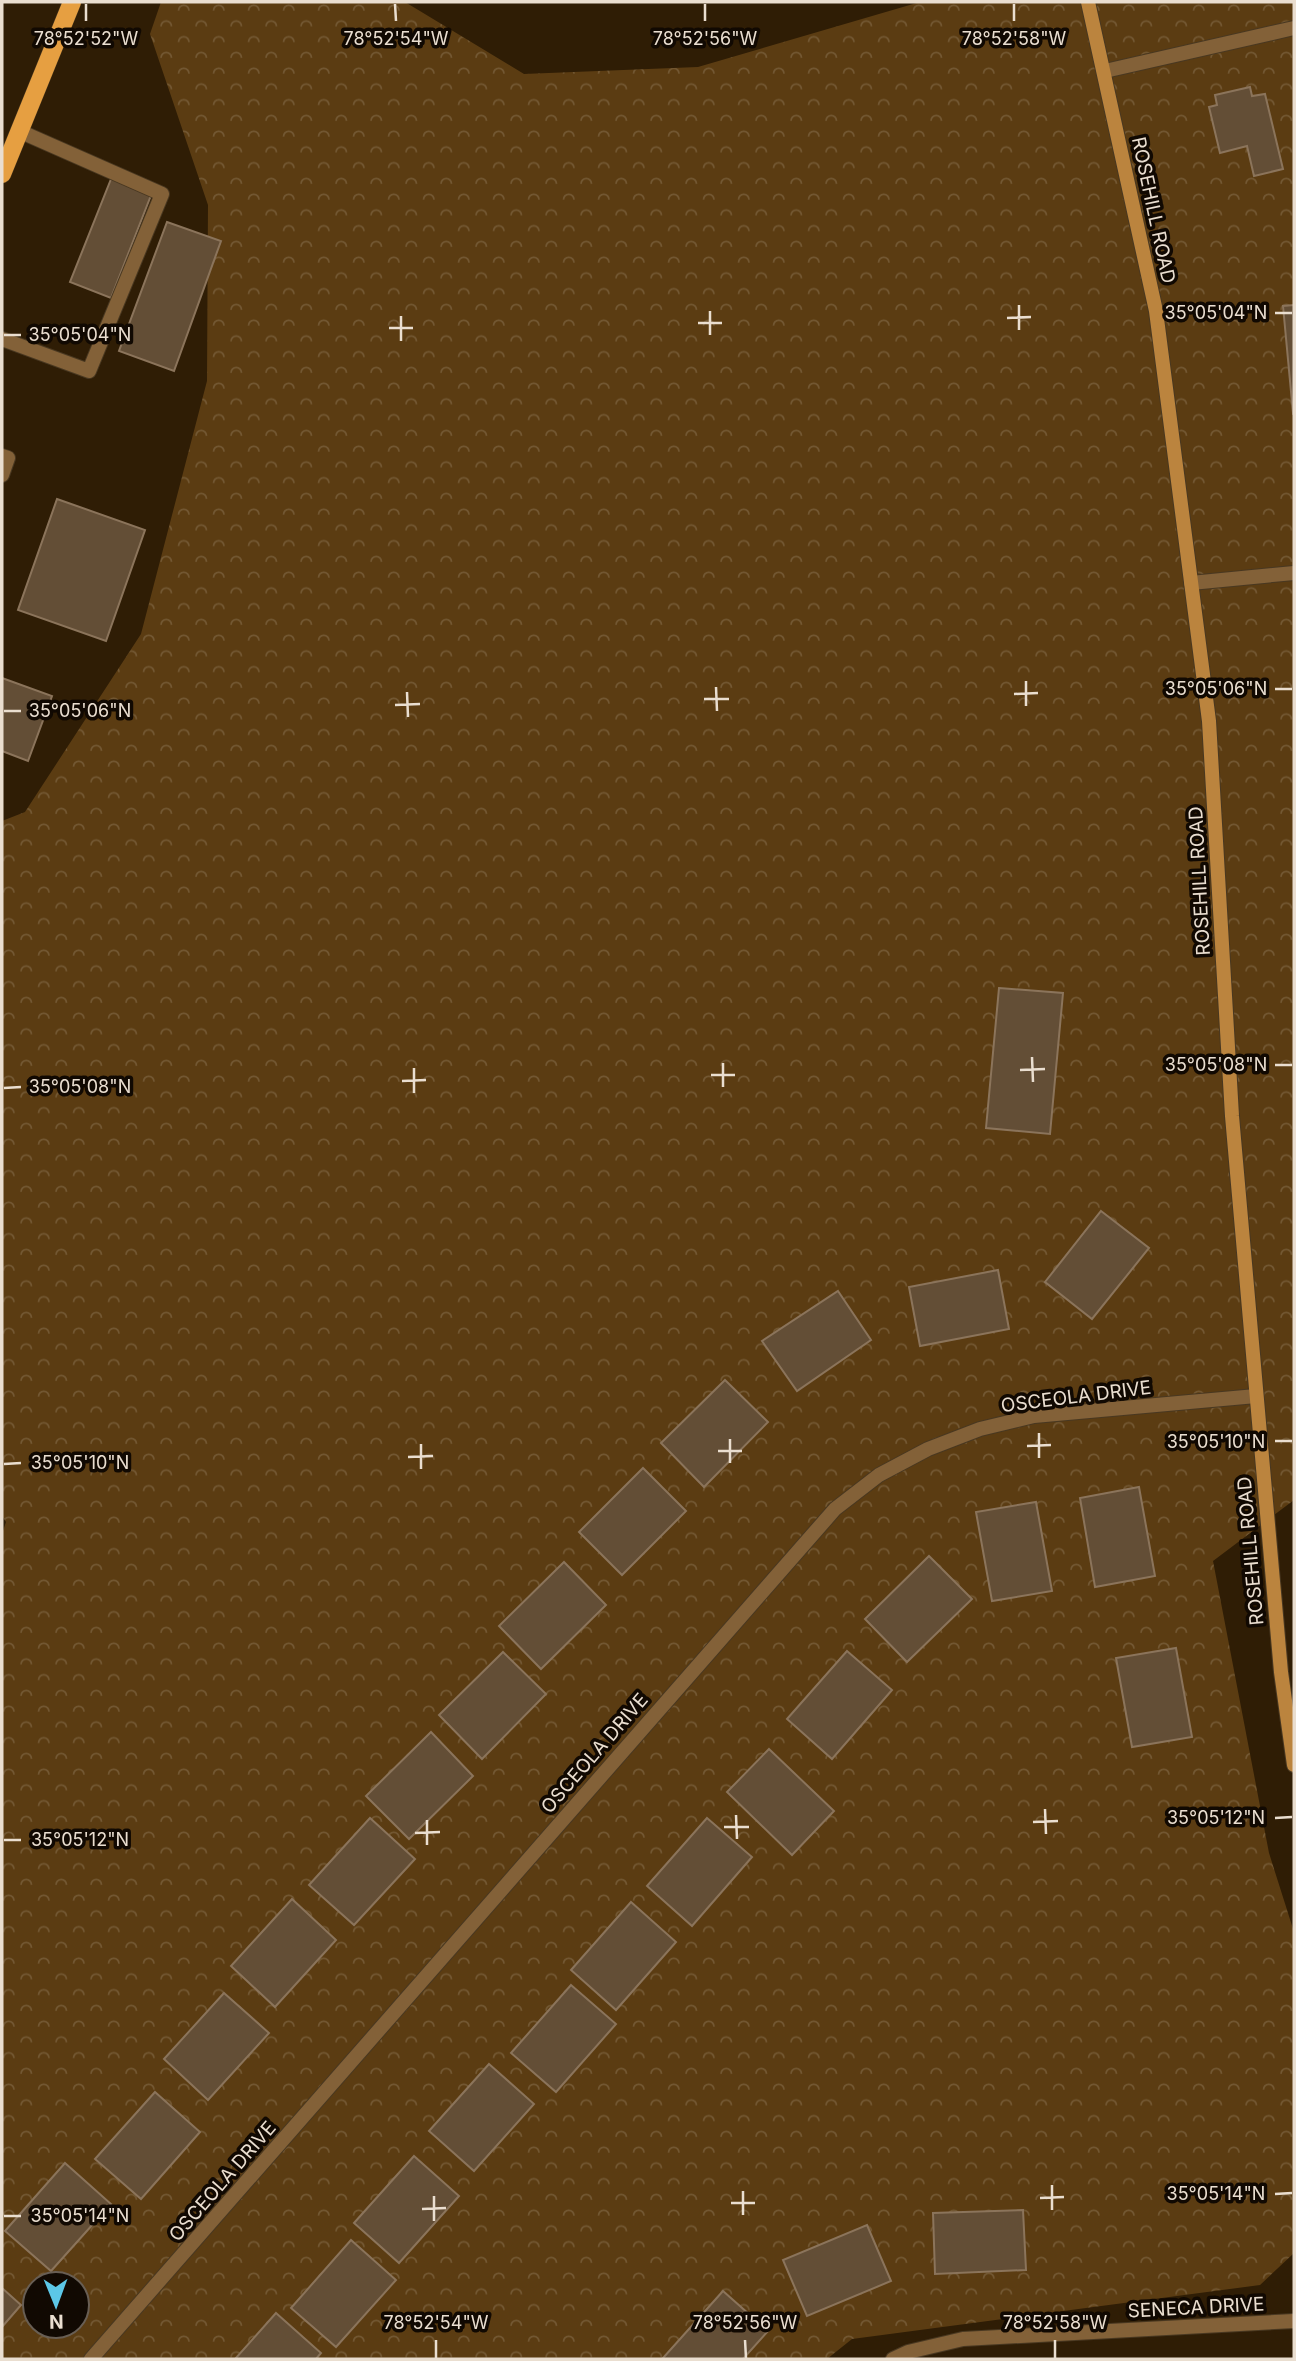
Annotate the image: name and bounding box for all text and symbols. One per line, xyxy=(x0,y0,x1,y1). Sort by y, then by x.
text: 78°52'52"W xyxy=(34,28,138,49)
text: 78°52'54"W xyxy=(343,28,449,49)
text: 78°52'56"W xyxy=(653,28,758,49)
text: 78°52'58"W xyxy=(962,28,1067,49)
street label: ROSEHILL ROAD xyxy=(1127,135,1180,286)
text: 35°05'04"N xyxy=(1165,302,1267,323)
text: 35°05'04"N xyxy=(29,324,131,345)
text: 35°05'06"N xyxy=(1165,678,1267,699)
text: 35°05'06"N xyxy=(29,700,131,721)
street label: ROSEHILL ROAD xyxy=(1184,806,1215,956)
text: 35°05'08"N xyxy=(1165,1054,1267,1075)
text: 35°05'08"N xyxy=(29,1076,131,1097)
street label: OSCEOLA DRIVE xyxy=(1000,1376,1153,1417)
text: 35°05'10"N xyxy=(1167,1431,1265,1452)
text: 35°05'10"N xyxy=(31,1452,129,1473)
street label: ROSEHILL ROAD xyxy=(1233,1476,1268,1626)
street label: OSCEOLA DRIVE xyxy=(536,1689,653,1818)
text: 35°05'12"N xyxy=(1167,1807,1265,1828)
text: 35°05'12"N xyxy=(31,1829,129,1850)
street label: OSCEOLA DRIVE xyxy=(164,2117,281,2246)
text: 35°05'14"N xyxy=(1167,2183,1265,2204)
text: 35°05'14"N xyxy=(31,2205,129,2226)
north arrow xyxy=(21,2270,91,2340)
street label: SENECA DRIVE xyxy=(1127,2292,1265,2323)
text: N xyxy=(49,2310,64,2333)
text: 78°52'54"W xyxy=(383,2312,489,2333)
text: 78°52'56"W xyxy=(693,2312,798,2333)
text: 78°52'58"W xyxy=(1003,2312,1108,2333)

